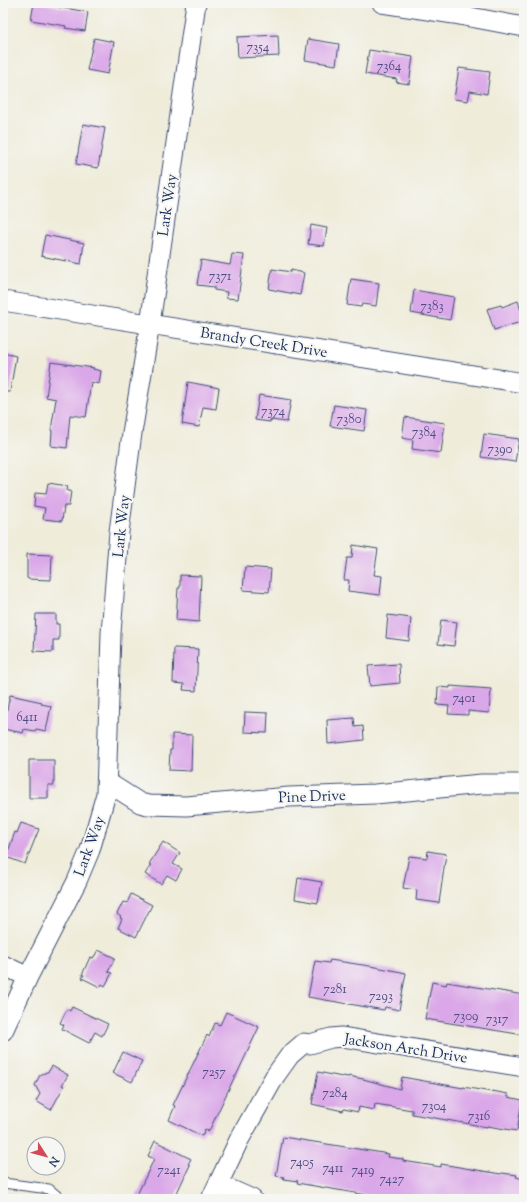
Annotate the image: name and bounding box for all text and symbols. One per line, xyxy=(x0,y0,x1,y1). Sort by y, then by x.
house number: 7354 xyxy=(247,39,270,57)
house number: 7364 xyxy=(377,58,402,76)
street label: Lark Way xyxy=(154,172,183,238)
house number: 7371 xyxy=(209,268,232,286)
house number: 7383 xyxy=(420,298,444,316)
street label: Brandy Creek Drive xyxy=(199,323,329,364)
house number: 7374 xyxy=(261,403,285,421)
house number: 7380 xyxy=(336,411,362,429)
house number: 7384 xyxy=(412,424,437,442)
house number: 7390 xyxy=(488,441,513,459)
street label: Lark Way xyxy=(109,493,136,558)
house number: 7401 xyxy=(452,690,476,708)
house number: 6411 xyxy=(16,709,38,727)
street label: Pine Drive xyxy=(278,786,346,809)
street label: Lark Way xyxy=(70,813,111,880)
house number: 7281 xyxy=(323,981,347,999)
house number: 7293 xyxy=(369,988,393,1006)
house number: 7309 xyxy=(454,1008,478,1026)
house number: 7317 xyxy=(486,1011,509,1029)
street label: Jackson Arch Drive xyxy=(342,1029,469,1070)
house number: 7257 xyxy=(202,1064,226,1082)
house number: 7284 xyxy=(322,1085,348,1103)
house number: 7304 xyxy=(422,1098,447,1116)
house number: 7316 xyxy=(468,1108,490,1126)
north arrow xyxy=(26,1136,66,1176)
text: N xyxy=(44,1152,63,1170)
house number: 7405 xyxy=(290,1154,314,1172)
house number: 7411 xyxy=(322,1160,344,1178)
house number: 7241 xyxy=(157,1162,181,1180)
house number: 7419 xyxy=(352,1162,374,1180)
house number: 7427 xyxy=(380,1171,405,1189)

